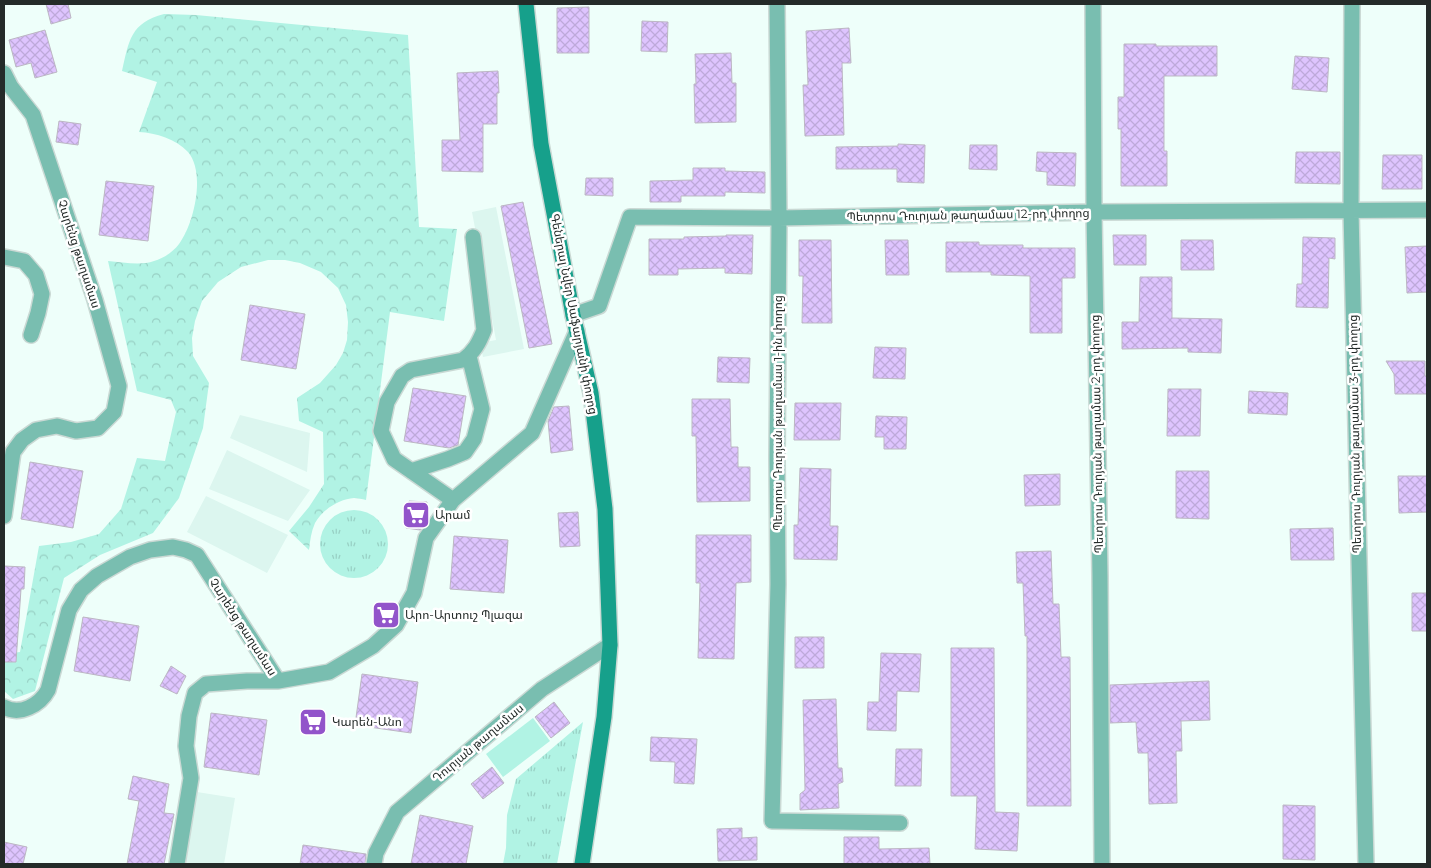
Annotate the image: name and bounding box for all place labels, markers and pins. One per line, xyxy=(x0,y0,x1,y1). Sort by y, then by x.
supermarket icon: Արամ xyxy=(401,500,431,530)
place label: Արամ xyxy=(435,507,470,522)
supermarket icon: Արո-Արտուշ Պլազա xyxy=(371,600,401,630)
place label: Արո-Արտուշ Պլազա xyxy=(405,607,523,622)
supermarket icon: Կարեն-Անո xyxy=(298,707,328,737)
place label: Կարեն-Անո xyxy=(332,714,402,729)

